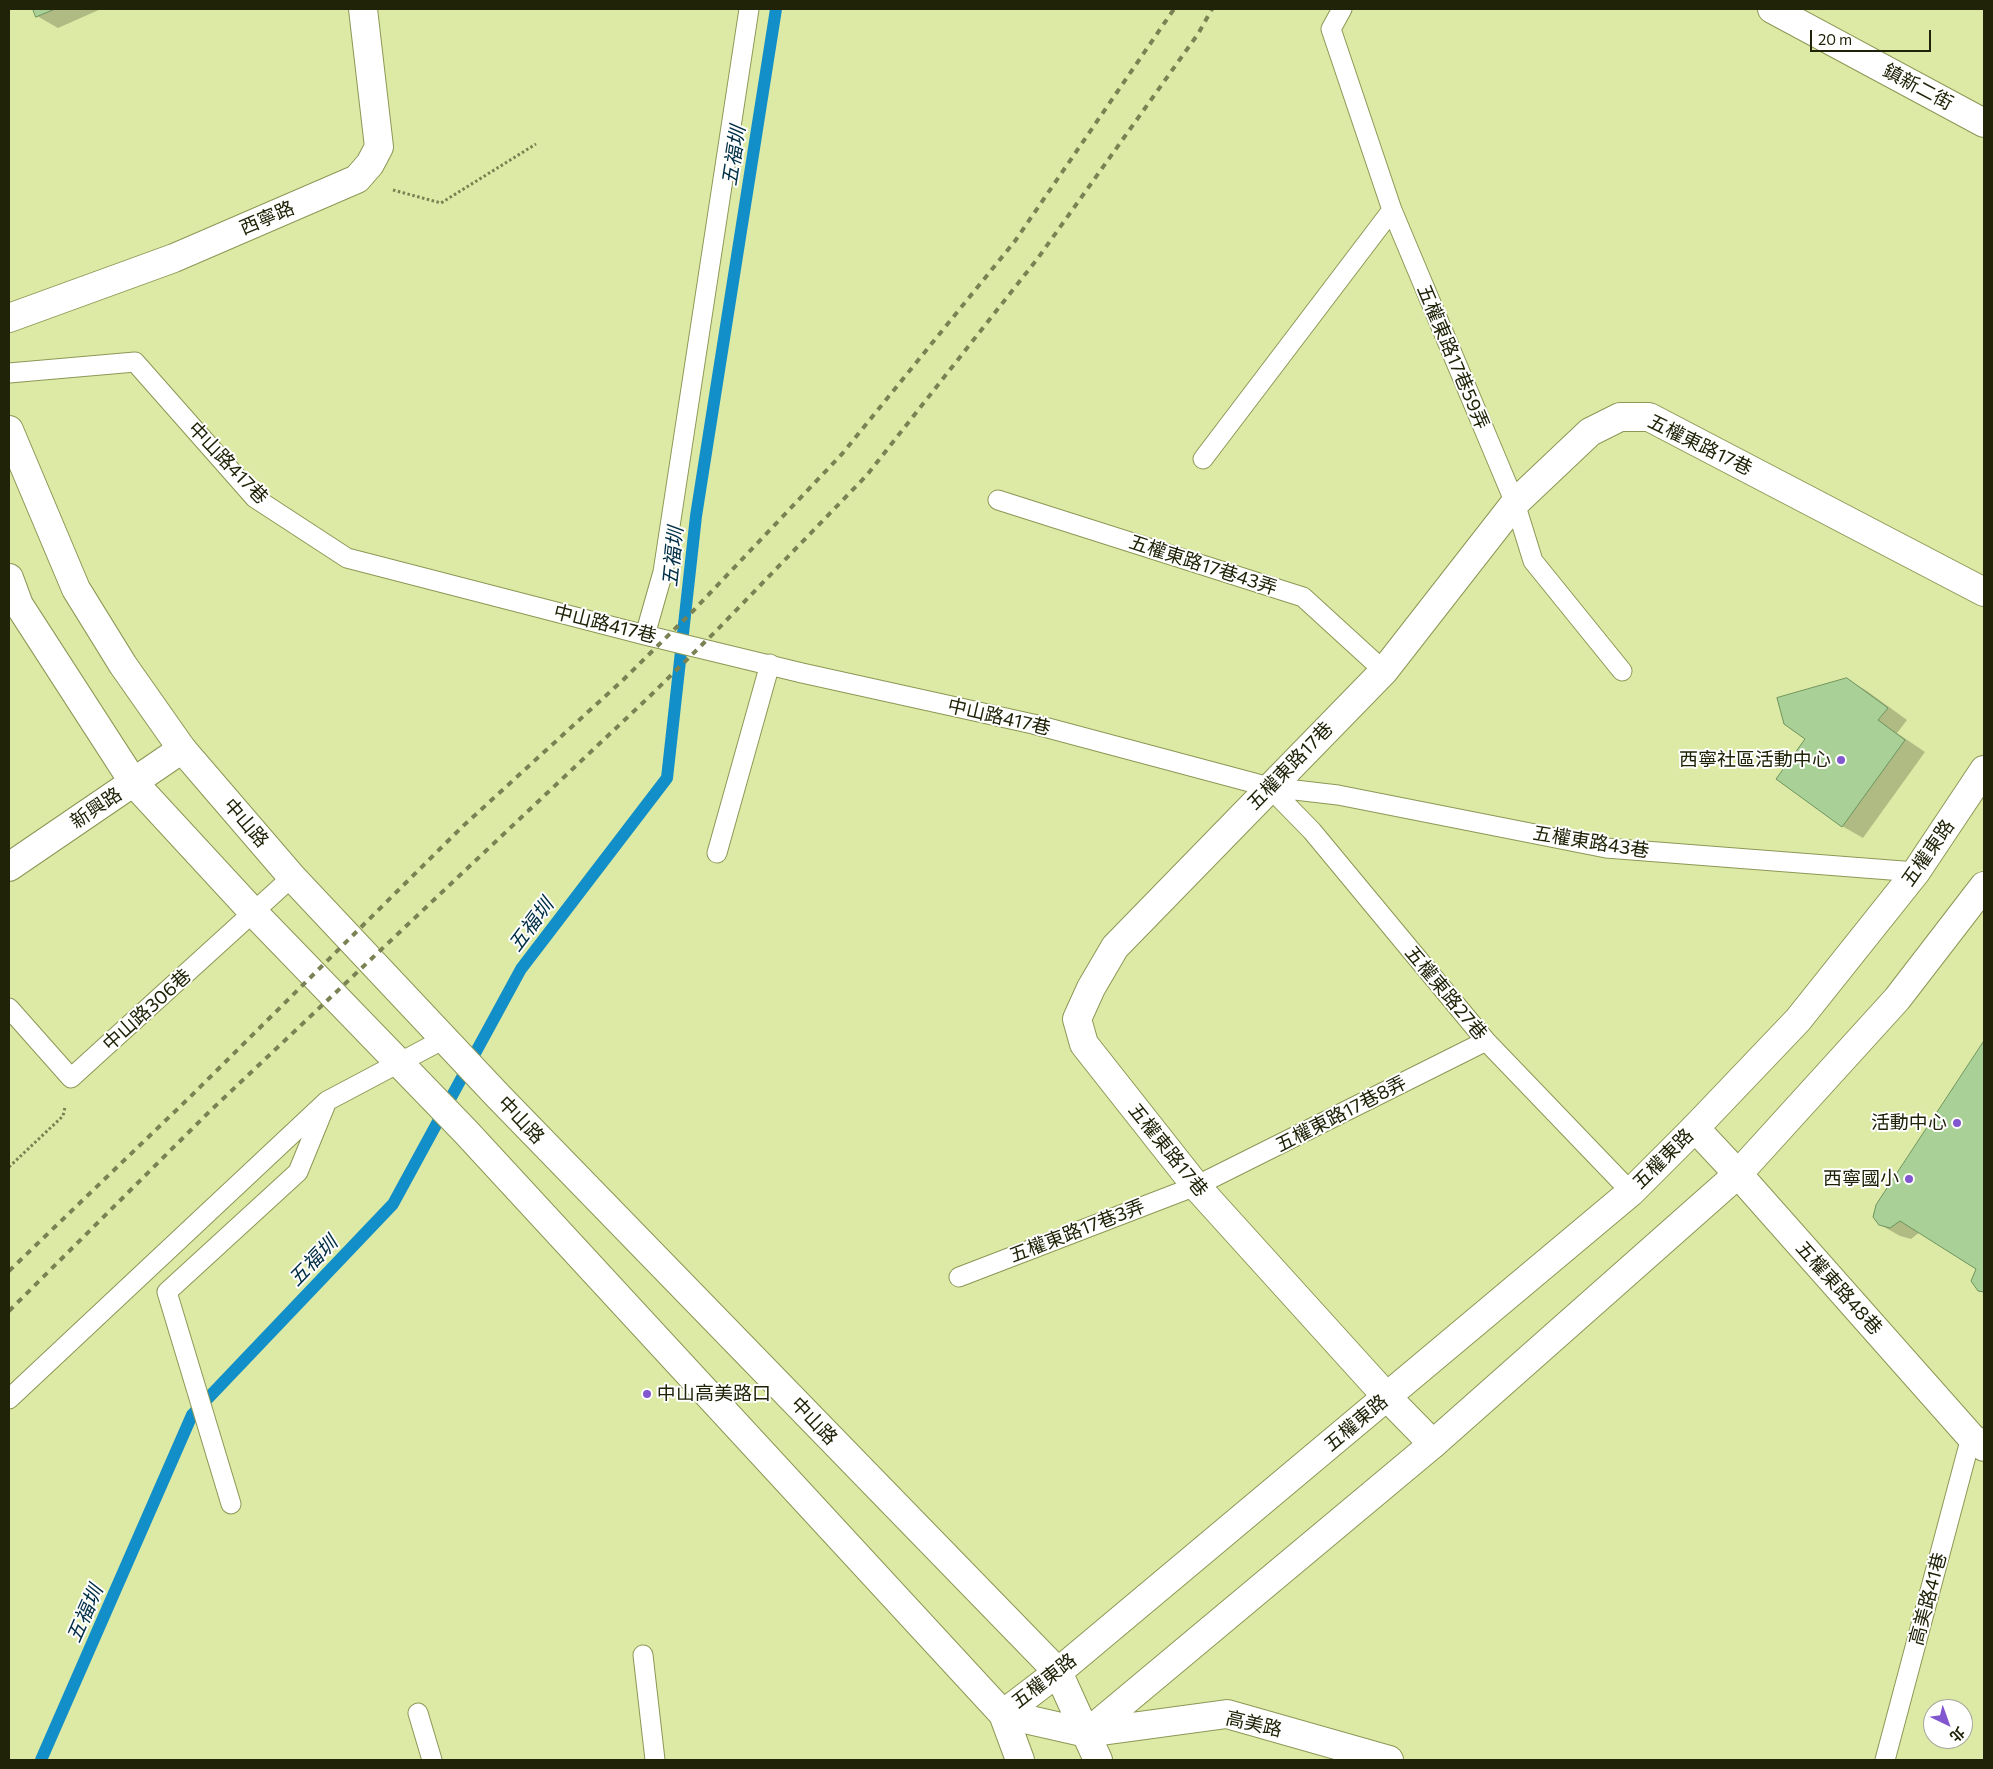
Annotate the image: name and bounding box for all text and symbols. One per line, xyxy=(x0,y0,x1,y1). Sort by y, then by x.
scale bar xyxy=(1813,20,1934,52)
text: 20 m xyxy=(1818,30,1852,48)
street label: 鎮新二街 xyxy=(1879,59,1957,115)
water label: 五福圳 xyxy=(717,124,751,188)
street label: 西寧路 xyxy=(236,196,298,240)
street label: 五權東路17巷59弄 xyxy=(1412,281,1494,433)
street label: 五權東路17巷 xyxy=(1644,410,1756,480)
street label: 中山路417巷 xyxy=(183,417,273,509)
water label: 五福圳 xyxy=(658,526,688,588)
street label: 五權東路17巷43弄 xyxy=(1126,530,1280,600)
street label: 中山路417巷 xyxy=(551,600,659,648)
street label: 中山路417巷 xyxy=(945,694,1053,740)
street label: 五權東路17巷 xyxy=(1242,717,1338,815)
place label: 西寧社區活動中心 xyxy=(1679,749,1831,771)
marker: 西寧社區活動中心 xyxy=(1835,754,1847,766)
street label: 新興路 xyxy=(66,783,126,833)
street label: 中山路 xyxy=(219,794,273,852)
street label: 五權東路 xyxy=(1897,815,1959,891)
street label: 五權東路43巷 xyxy=(1531,822,1651,862)
water label: 五福圳 xyxy=(503,894,559,956)
street label: 五權東路27巷 xyxy=(1400,941,1492,1045)
street label: 中山路306巷 xyxy=(98,964,196,1056)
street label: 五權東路17巷8弄 xyxy=(1272,1071,1410,1157)
street label: 中山路 xyxy=(493,1092,549,1148)
street label: 五權東路17巷 xyxy=(1124,1099,1212,1201)
place label: 活動中心 xyxy=(1871,1112,1947,1134)
marker: 活動中心 xyxy=(1951,1117,1963,1129)
street label: 五權東路 xyxy=(1628,1124,1698,1194)
place label: 西寧國小 xyxy=(1823,1168,1899,1190)
marker: 西寧國小 xyxy=(1903,1173,1915,1185)
street label: 五權東路17巷3弄 xyxy=(1006,1195,1148,1267)
water label: 五福圳 xyxy=(284,1231,342,1291)
street label: 五權東路48巷 xyxy=(1791,1237,1887,1339)
place label: 中山高美路口 xyxy=(657,1383,771,1405)
marker: 中山高美路口 xyxy=(641,1388,653,1400)
street label: 五權東路 xyxy=(1320,1390,1392,1456)
street label: 中山路 xyxy=(786,1393,842,1449)
street label: 高美路41巷 xyxy=(1905,1550,1951,1648)
water label: 五福圳 xyxy=(62,1582,108,1646)
street label: 五權東路 xyxy=(1007,1649,1081,1713)
north arrow xyxy=(1923,1699,1973,1749)
street label: 高美路 xyxy=(1224,1706,1284,1742)
text: 北 xyxy=(1947,1724,1969,1746)

